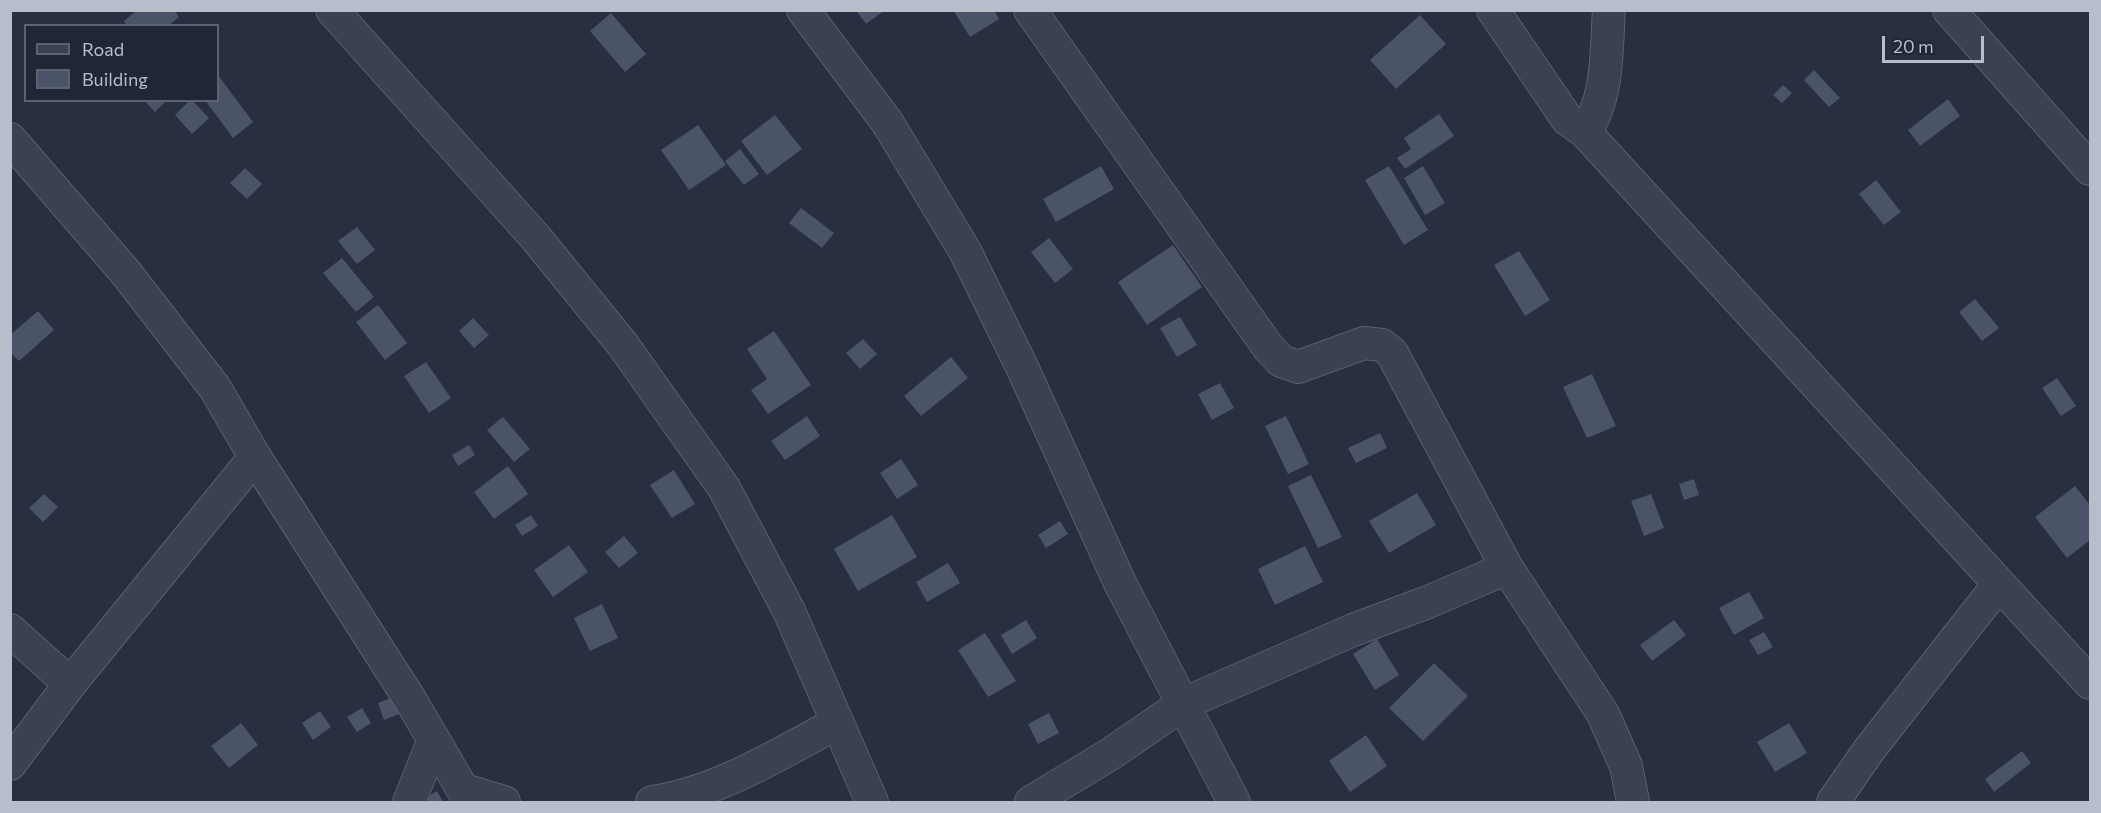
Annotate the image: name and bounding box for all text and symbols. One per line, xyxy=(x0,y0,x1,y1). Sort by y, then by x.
legend xyxy=(24,24,219,102)
scale bar xyxy=(1885,24,1987,62)
text: 20 m xyxy=(1893,35,1934,57)
text: Road xyxy=(82,38,124,60)
text: Building xyxy=(82,68,148,90)

